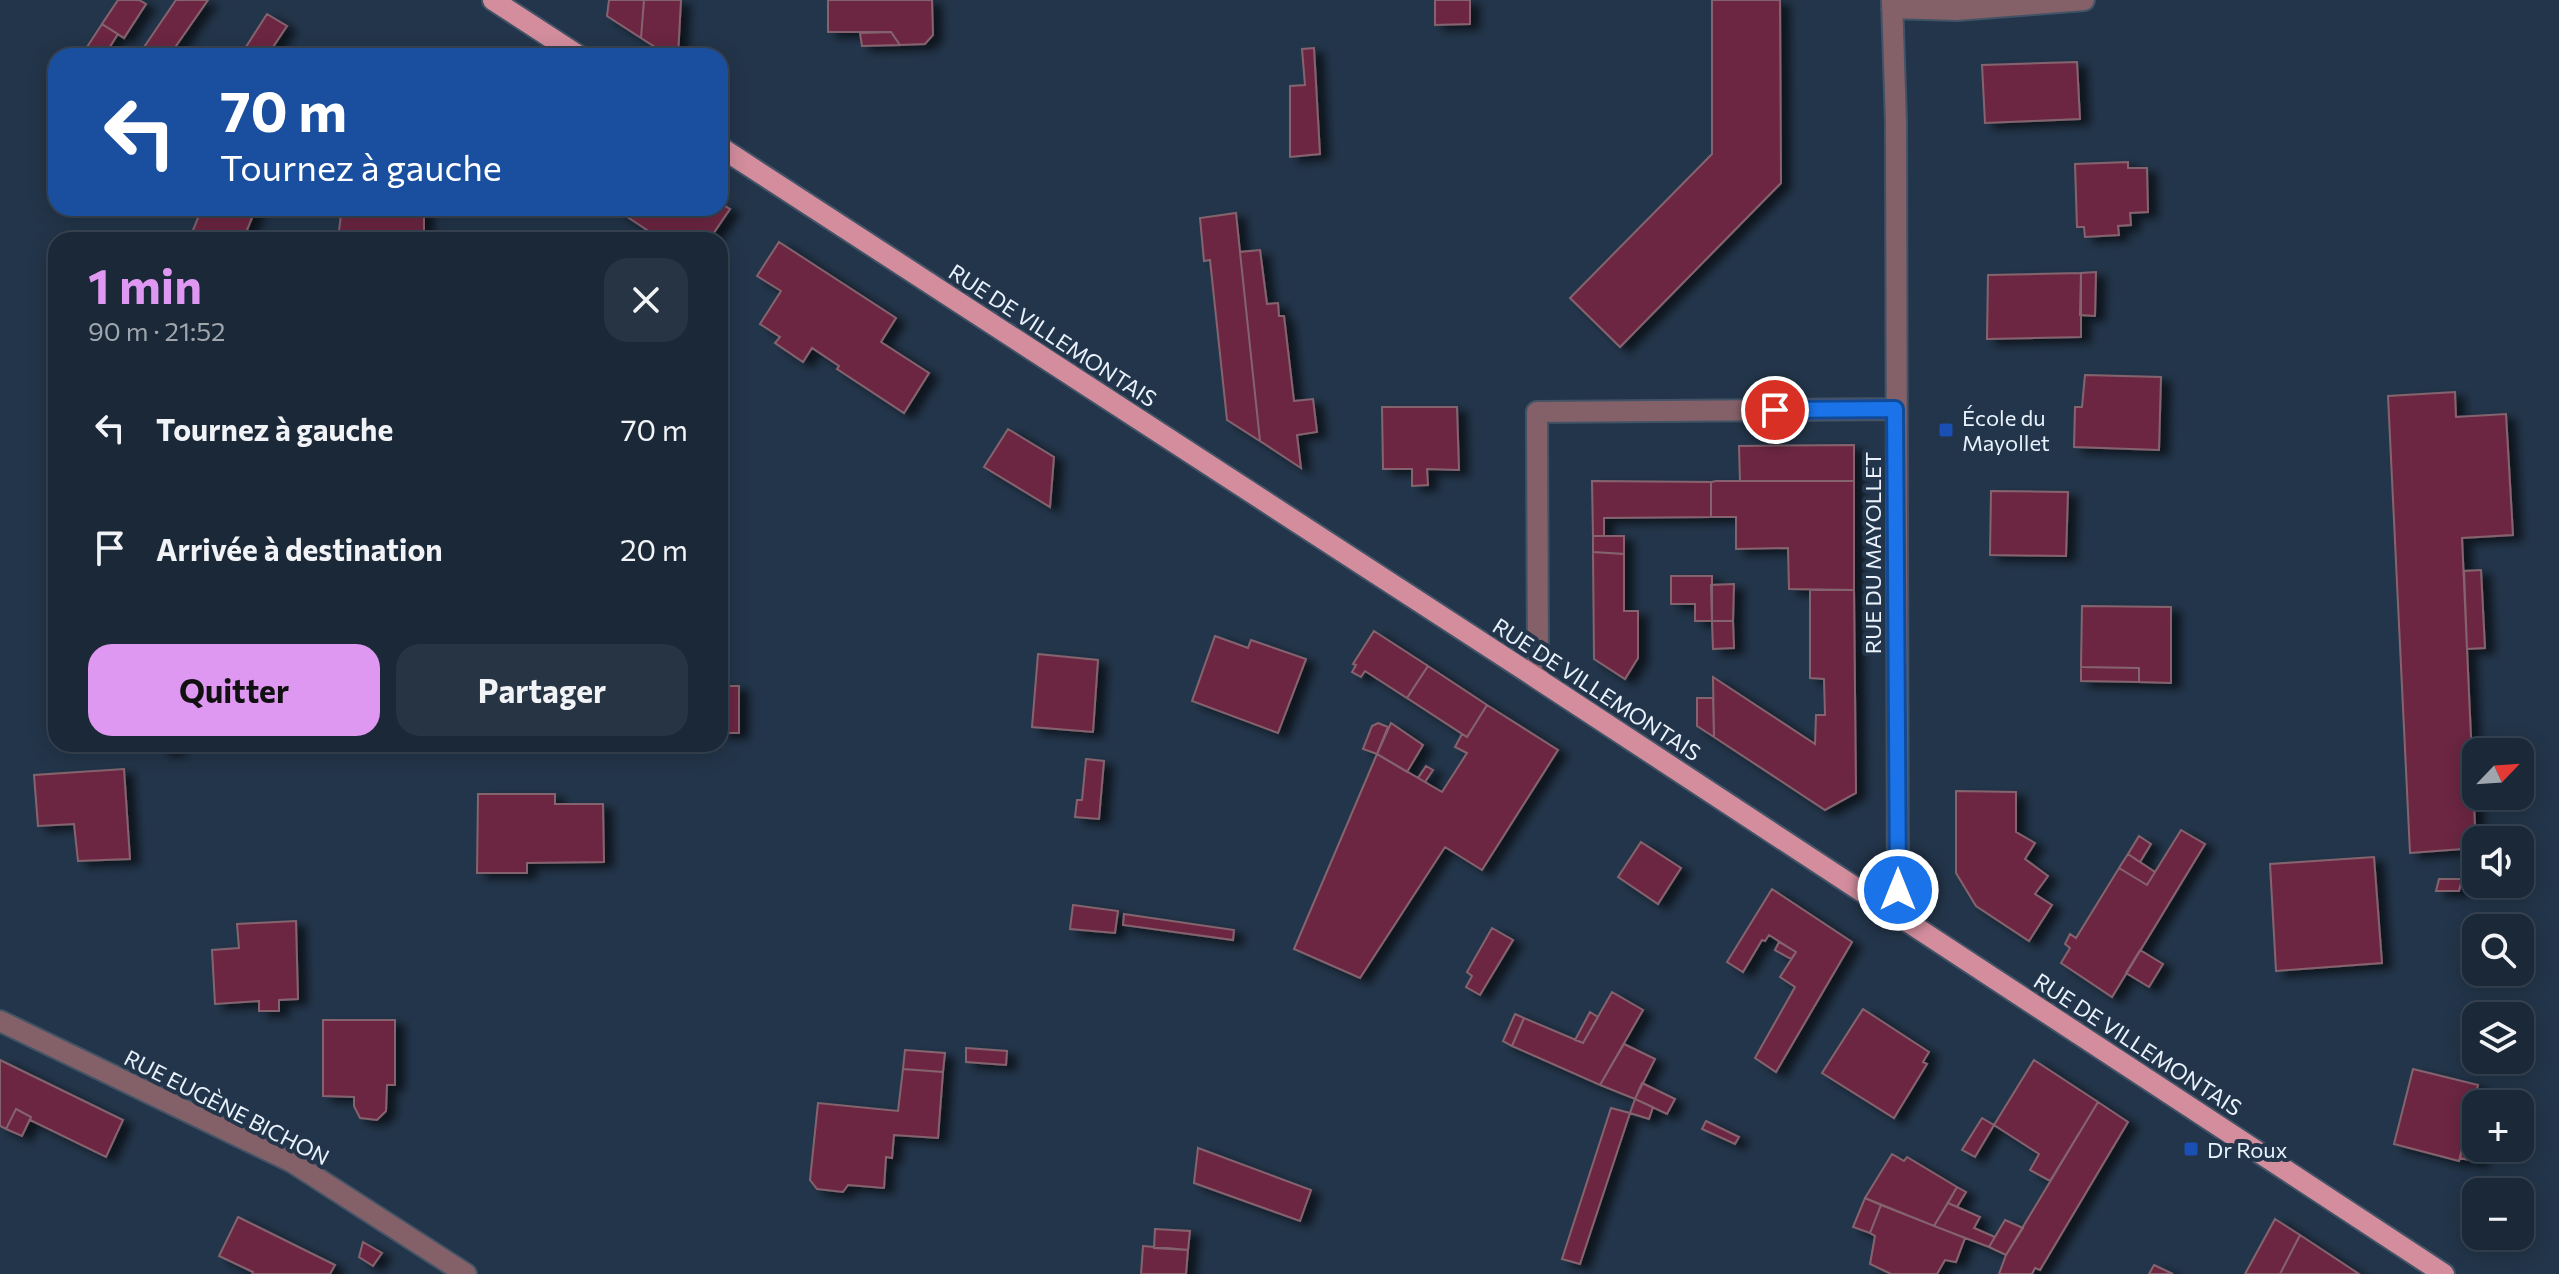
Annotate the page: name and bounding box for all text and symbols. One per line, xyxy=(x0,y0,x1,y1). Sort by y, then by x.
text: 70 m xyxy=(220,75,347,144)
icon: left xyxy=(88,80,192,184)
text: Tournez à gauche xyxy=(220,144,502,188)
text: 1 min xyxy=(88,255,202,314)
button: close xyxy=(604,258,688,342)
street label: RUE DE VILLEMONTAIS xyxy=(944,258,1162,412)
text: 90 m · 21:52 xyxy=(88,315,226,346)
pin xyxy=(1741,376,1809,444)
icon: arrive xyxy=(1753,388,1797,432)
place label: École du Mayollet xyxy=(1962,404,2050,456)
icon: left xyxy=(88,406,132,450)
text: Tournez à gauche xyxy=(156,410,393,447)
text: 70 m xyxy=(621,410,688,447)
marker: École du Mayollet xyxy=(1937,421,1955,439)
street label: RUE DU MAYOLLET xyxy=(1859,452,1886,654)
icon: arrive xyxy=(88,526,132,570)
text: Arrivée à destination xyxy=(156,530,443,567)
text: 20 m xyxy=(620,530,688,567)
street label: RUE DE VILLEMONTAIS xyxy=(1488,612,1706,766)
button: Quitter xyxy=(88,644,380,736)
button: Partager xyxy=(396,644,688,736)
north arrow xyxy=(2462,738,2534,810)
map controls xyxy=(2462,738,2534,1250)
button: sound xyxy=(2462,826,2534,898)
position arrow xyxy=(1856,848,1940,932)
button: search xyxy=(2462,914,2534,986)
street label: RUE DE VILLEMONTAIS xyxy=(2029,967,2247,1121)
button: layers xyxy=(2462,1002,2534,1074)
street label: RUE EUGÈNE BICHON xyxy=(120,1044,334,1170)
button: + xyxy=(2462,1090,2534,1162)
place label: Dr Roux xyxy=(2207,1136,2288,1163)
marker: Dr Roux xyxy=(2182,1140,2200,1158)
button: − xyxy=(2462,1178,2534,1250)

